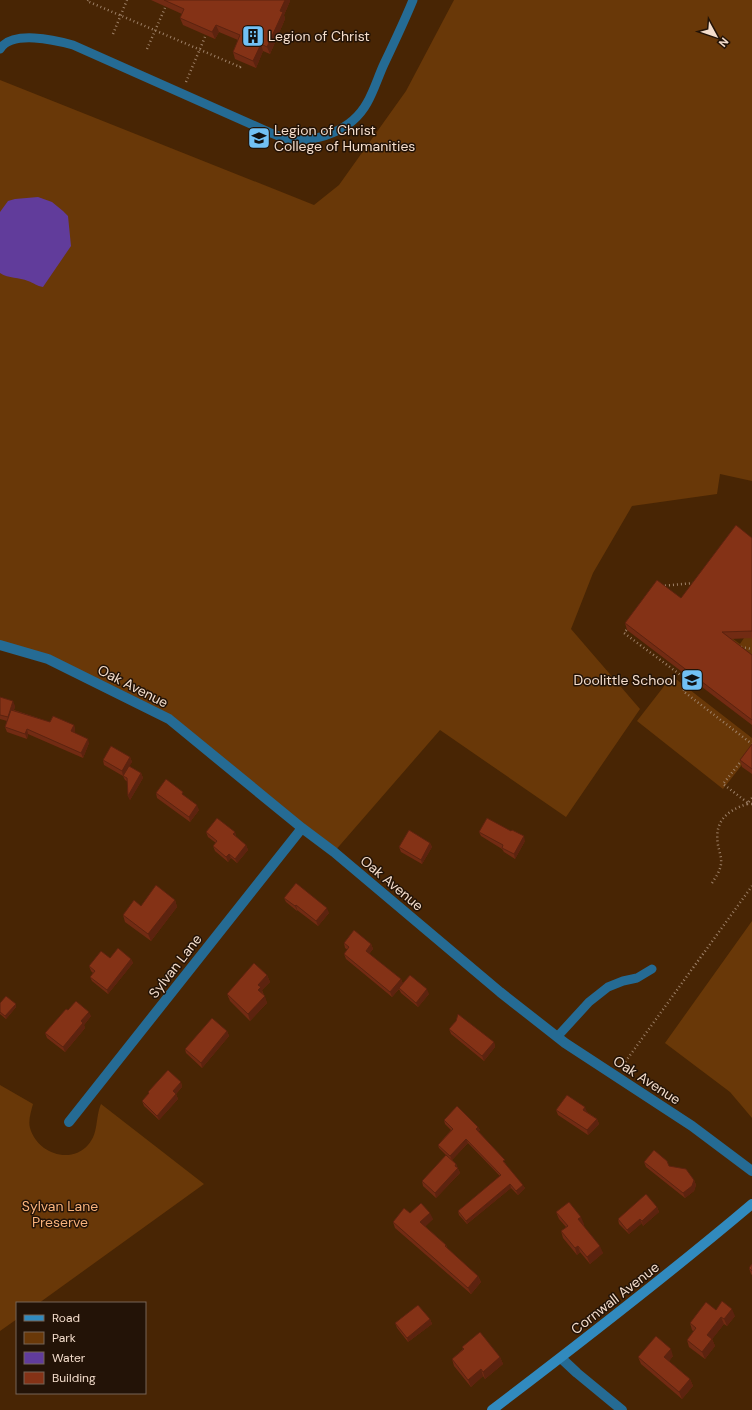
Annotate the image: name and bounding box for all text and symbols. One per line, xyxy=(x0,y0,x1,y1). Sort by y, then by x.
north arrow xyxy=(696,16,736,56)
building icon: Legion of Christ xyxy=(240,23,266,49)
place label: Legion of Christ xyxy=(268,27,370,45)
text: N xyxy=(716,35,732,50)
place label: Legion of Christ College of Humanities xyxy=(274,121,415,155)
school or university icon: Legion of Christ College of Humanities xyxy=(246,125,272,151)
street label: Oak Avenue xyxy=(95,661,171,711)
school or university icon: Doolittle School xyxy=(679,667,705,693)
place label: Doolittle School xyxy=(574,671,676,689)
street label: Oak Avenue xyxy=(357,851,427,915)
street label: Sylvan Lane xyxy=(144,930,206,1002)
street label: Oak Avenue xyxy=(610,1052,684,1108)
park label: Sylvan Lane Preserve xyxy=(22,1197,98,1231)
street label: Cornwall Avenue xyxy=(567,1258,663,1338)
legend xyxy=(16,1302,146,1394)
text: Road xyxy=(52,1310,80,1326)
text: Park xyxy=(52,1330,76,1346)
text: Water xyxy=(52,1350,86,1366)
text: Building xyxy=(52,1370,96,1386)

